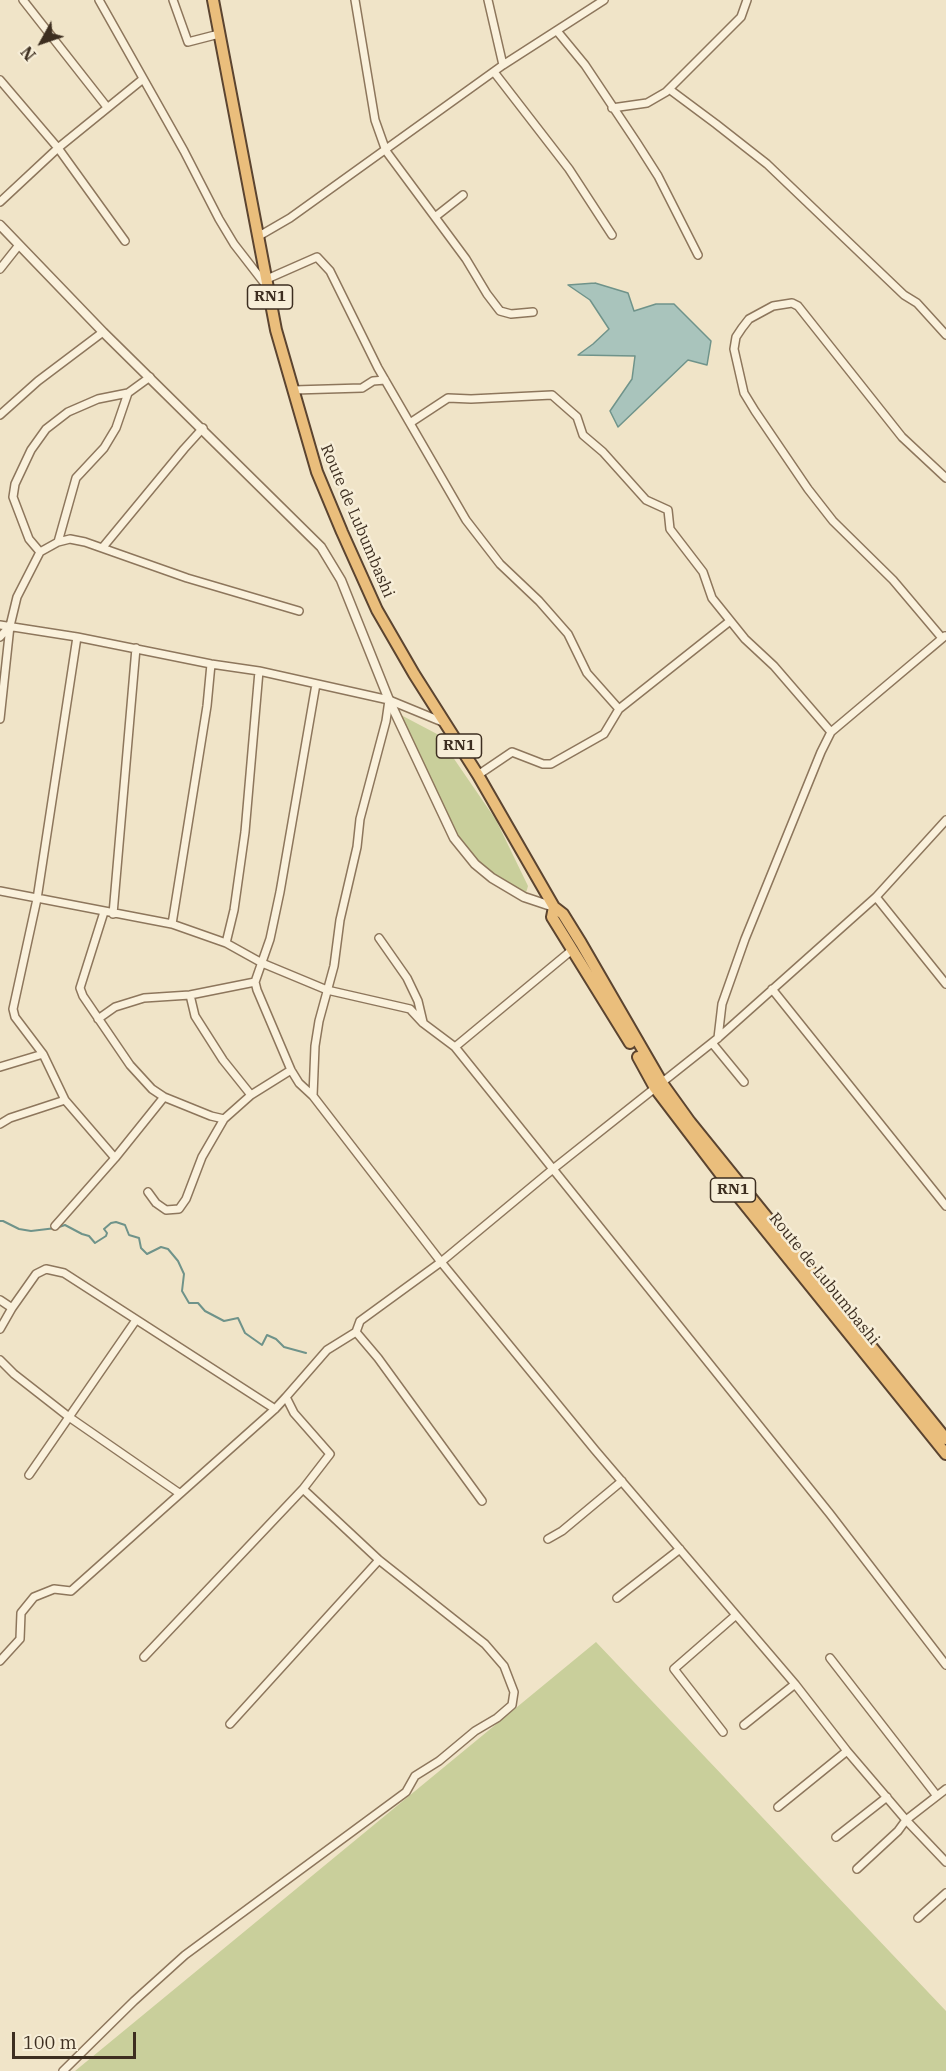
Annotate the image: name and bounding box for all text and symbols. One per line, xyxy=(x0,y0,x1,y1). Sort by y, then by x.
north arrow xyxy=(12,12,72,72)
text: N xyxy=(16,42,40,65)
road number: RN1 xyxy=(248,285,292,309)
street label: Route de Lubumbashi xyxy=(316,441,398,601)
road number: RN1 xyxy=(436,734,482,758)
road number: RN1 xyxy=(710,1178,756,1202)
street label: Route de Lubumbashi xyxy=(765,1209,883,1349)
scale bar xyxy=(15,2020,140,2058)
text: 100 m xyxy=(23,2031,77,2054)

